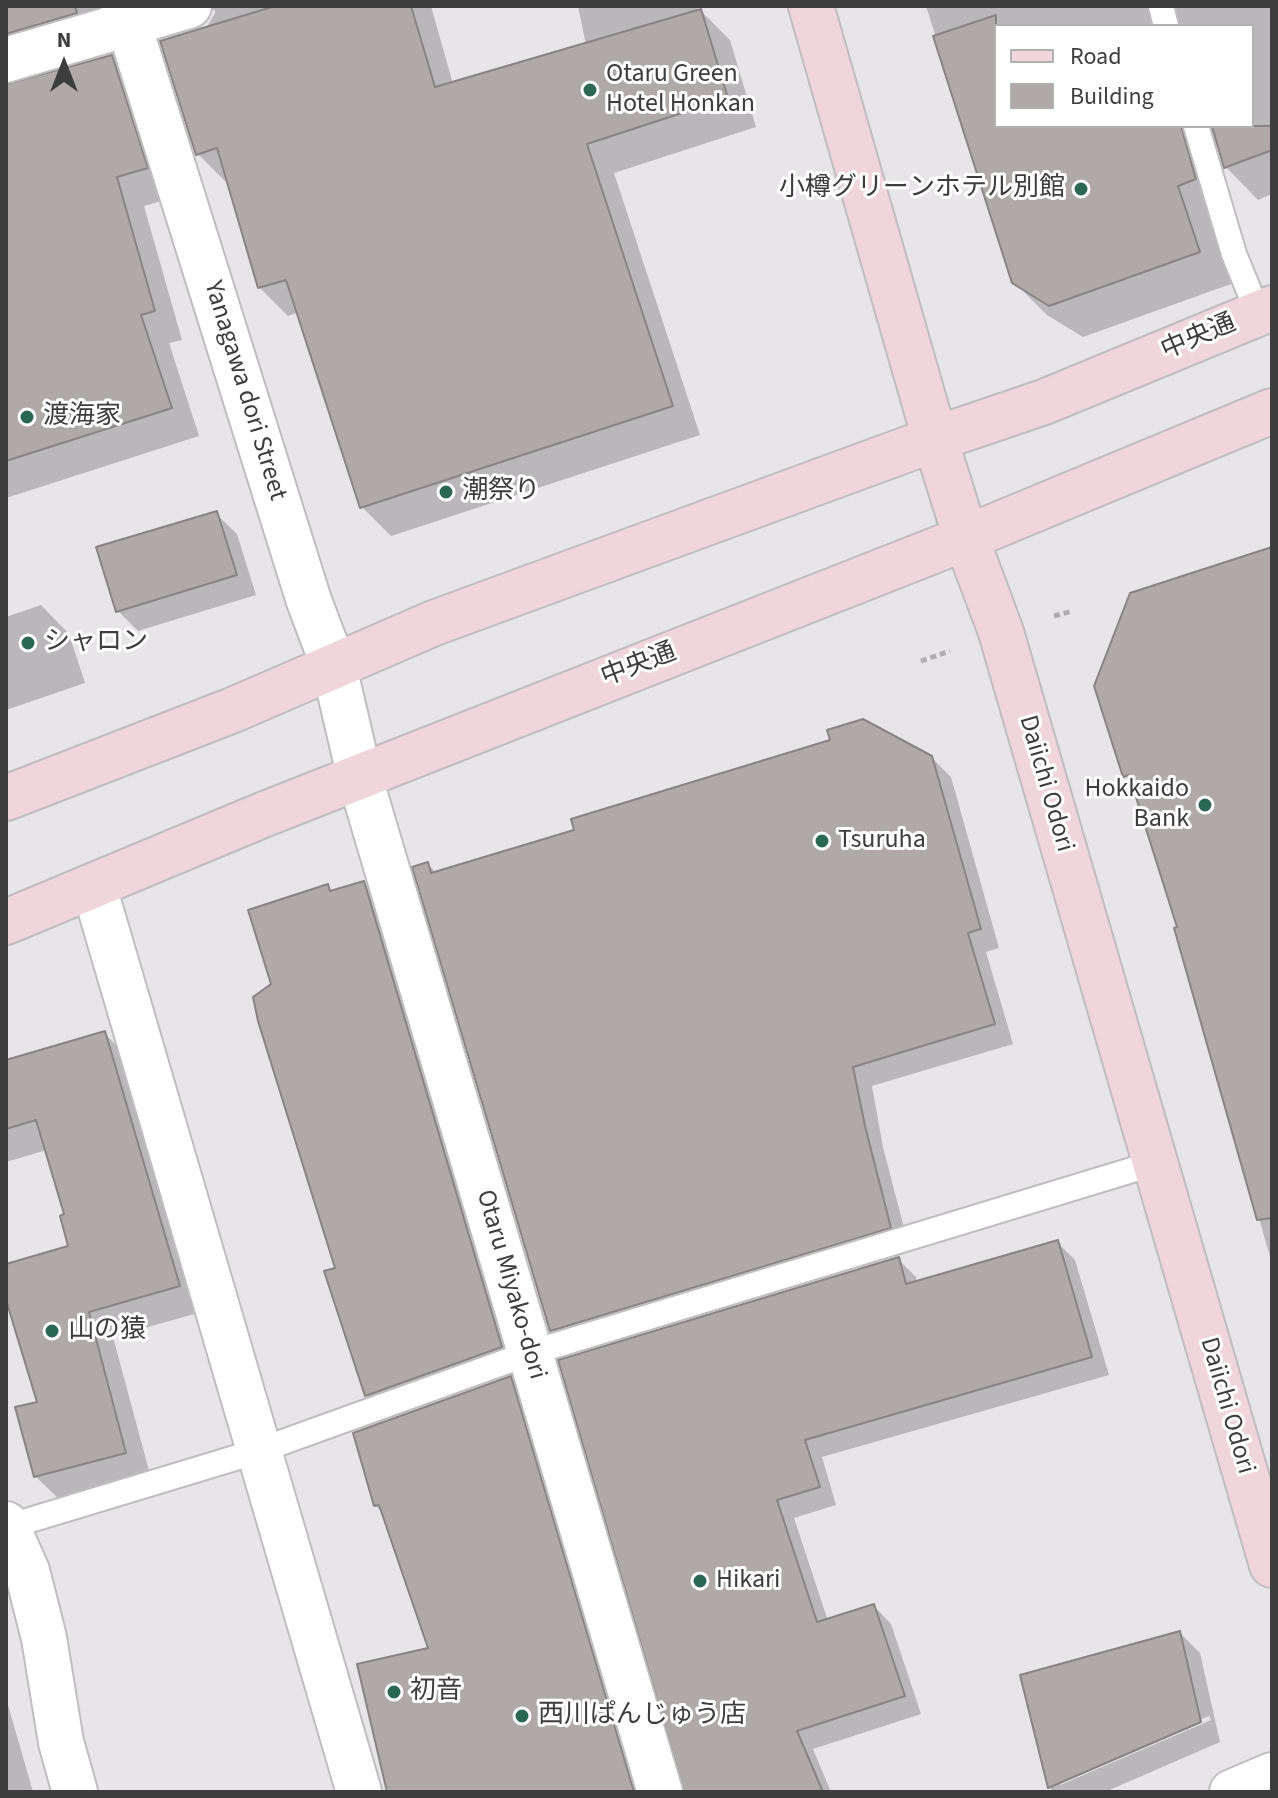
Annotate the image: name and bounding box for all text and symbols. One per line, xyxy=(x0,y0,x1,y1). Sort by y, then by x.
north arrow xyxy=(24,24,104,104)
text: N xyxy=(57,24,71,56)
legend xyxy=(994,24,1254,128)
text: Road xyxy=(1070,39,1122,74)
place label: Otaru Green Hotel Honkan xyxy=(606,59,755,120)
text: Building xyxy=(1070,79,1154,114)
marker: Otaru Green Hotel Honkan xyxy=(581,81,599,99)
place label: 小樽グリーンホテル別館 xyxy=(779,173,1065,205)
marker: 小樽グリーンホテル別館 xyxy=(1072,180,1090,198)
street label: Yanagawa dori Street xyxy=(196,277,292,505)
street label: 中央通 xyxy=(1157,308,1241,368)
place label: 渡海家 xyxy=(43,401,121,433)
marker: 渡海家 xyxy=(18,408,36,426)
place label: 潮祭り xyxy=(462,476,540,508)
marker: 潮祭り xyxy=(437,483,455,501)
place label: シャロン xyxy=(44,627,148,659)
marker: シャロン xyxy=(19,634,37,652)
street label: 中央通 xyxy=(597,637,681,695)
street label: Daiichi Odori xyxy=(1011,712,1079,856)
place label: Hokkaido Bank xyxy=(1084,774,1189,836)
marker: Hokkaido Bank xyxy=(1196,796,1214,814)
place label: Tsuruha xyxy=(838,825,926,857)
marker: Tsuruha xyxy=(813,832,831,850)
street label: Otaru Miyako-dori xyxy=(468,1187,552,1383)
place label: 山の猿 xyxy=(68,1315,146,1347)
marker: 山の猿 xyxy=(43,1322,61,1340)
street label: Daiichi Odori xyxy=(1192,1334,1260,1478)
place label: Hikari xyxy=(716,1565,780,1597)
marker: Hikari xyxy=(691,1572,709,1590)
place label: 初音 xyxy=(410,1676,462,1708)
marker: 初音 xyxy=(385,1683,403,1701)
place label: 西川ぱんじゅう店 xyxy=(538,1700,746,1732)
marker: 西川ぱんじゅう店 xyxy=(513,1707,531,1725)

